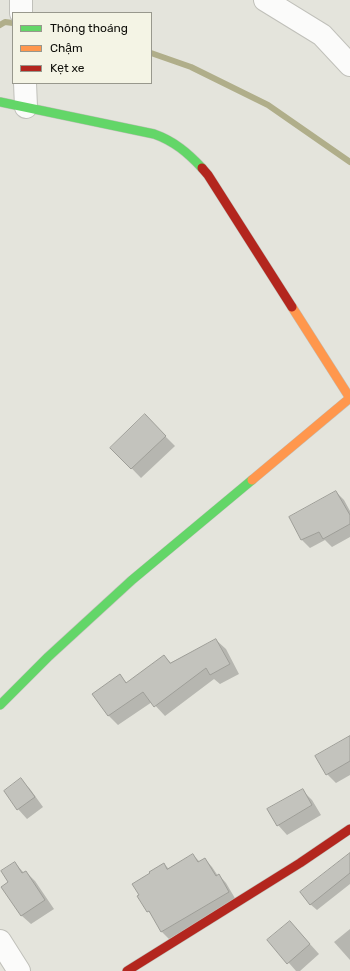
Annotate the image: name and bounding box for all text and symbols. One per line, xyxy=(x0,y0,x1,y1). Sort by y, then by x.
legend xyxy=(12,12,152,84)
text: Thông thoáng xyxy=(50,21,128,35)
text: Chậm xyxy=(50,41,83,55)
text: Kẹt xe xyxy=(50,61,85,75)

